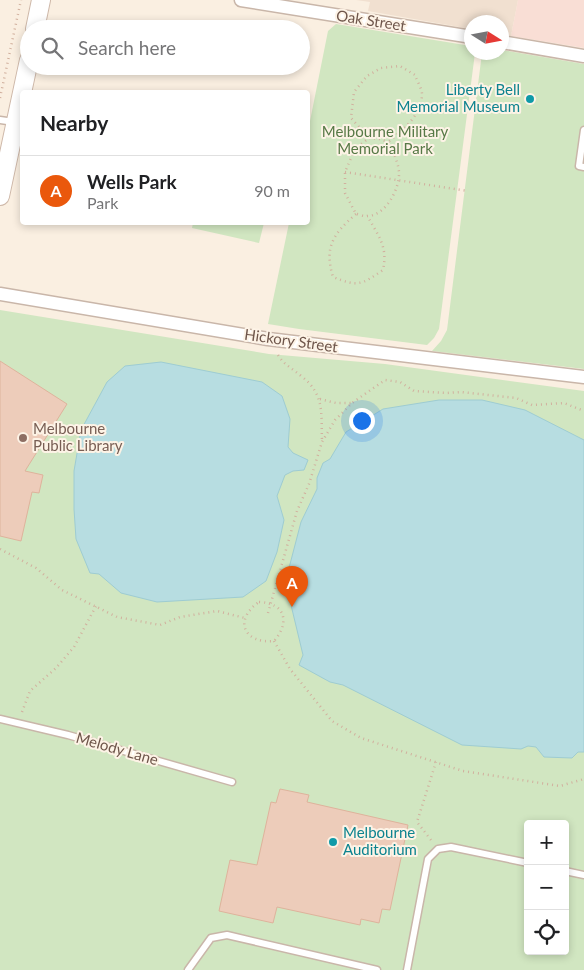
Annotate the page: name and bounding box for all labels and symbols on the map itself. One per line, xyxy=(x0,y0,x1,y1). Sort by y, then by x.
street label: Oak Street xyxy=(335,6,408,34)
north arrow xyxy=(464,15,509,60)
place label: Liberty Bell Memorial Museum xyxy=(396,80,520,115)
marker: Liberty Bell Memorial Museum xyxy=(524,93,536,105)
park label: Melbourne Military Memorial Park xyxy=(322,122,449,157)
street label: Hickory Street xyxy=(243,325,340,356)
your location xyxy=(349,408,375,434)
place label: Melbourne Public Library xyxy=(33,419,123,454)
marker: Melbourne Public Library xyxy=(17,432,29,444)
pin: A xyxy=(276,566,308,607)
street label: Melody Lane xyxy=(74,728,161,768)
place label: Melbourne Auditorium xyxy=(343,823,417,858)
marker: Melbourne Auditorium xyxy=(327,836,339,848)

